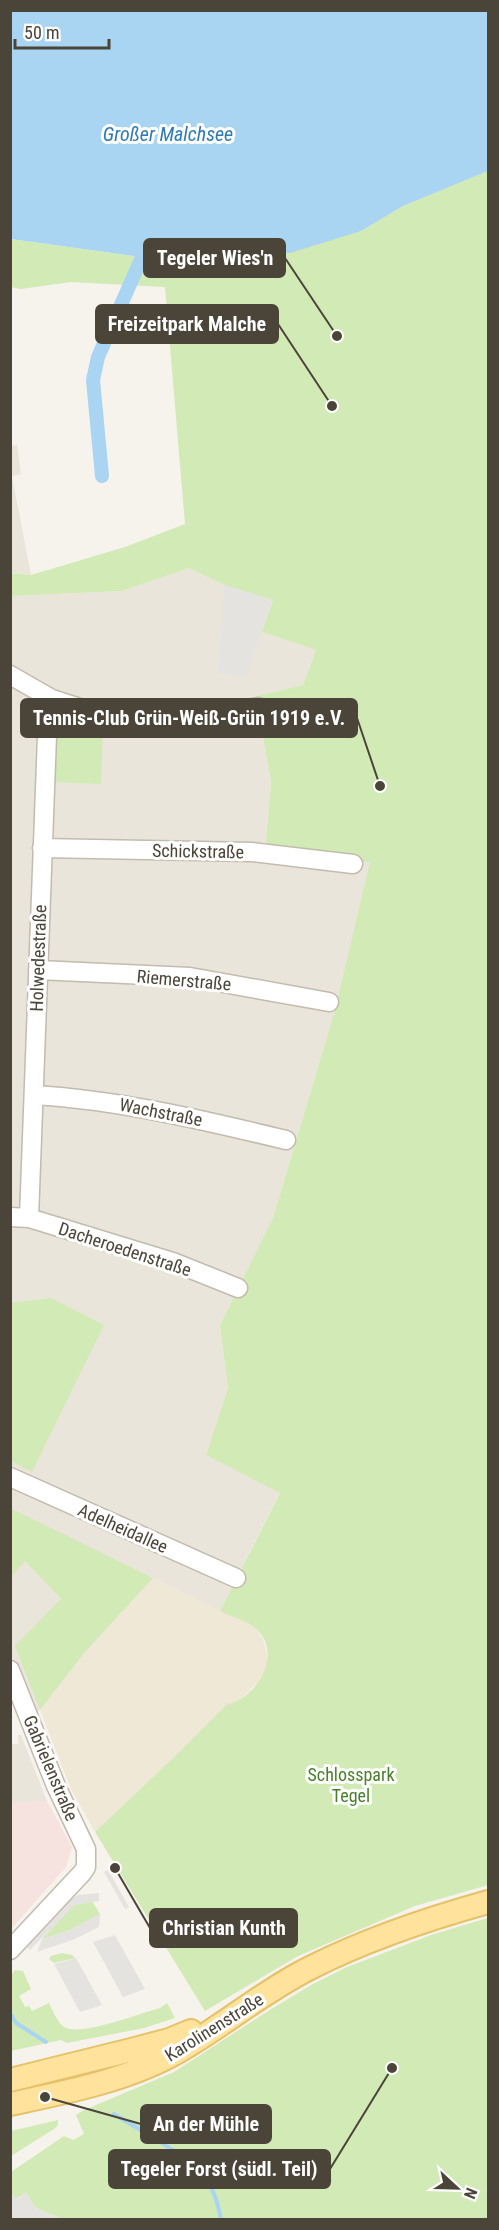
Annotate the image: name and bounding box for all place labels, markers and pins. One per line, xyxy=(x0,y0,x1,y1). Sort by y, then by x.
callout: Tegeler Wies'n xyxy=(144,239,285,277)
callout: Freizeitpark Malche xyxy=(96,305,278,343)
callout: Tennis-Club Grün-Weiß-Grün 1919 e.V. xyxy=(21,699,357,737)
callout: Christian Kunth xyxy=(150,1909,297,1947)
callout: An der Mühle xyxy=(141,2105,271,2143)
callout: Tegeler Forst (südl. Teil) xyxy=(109,2150,330,2188)

